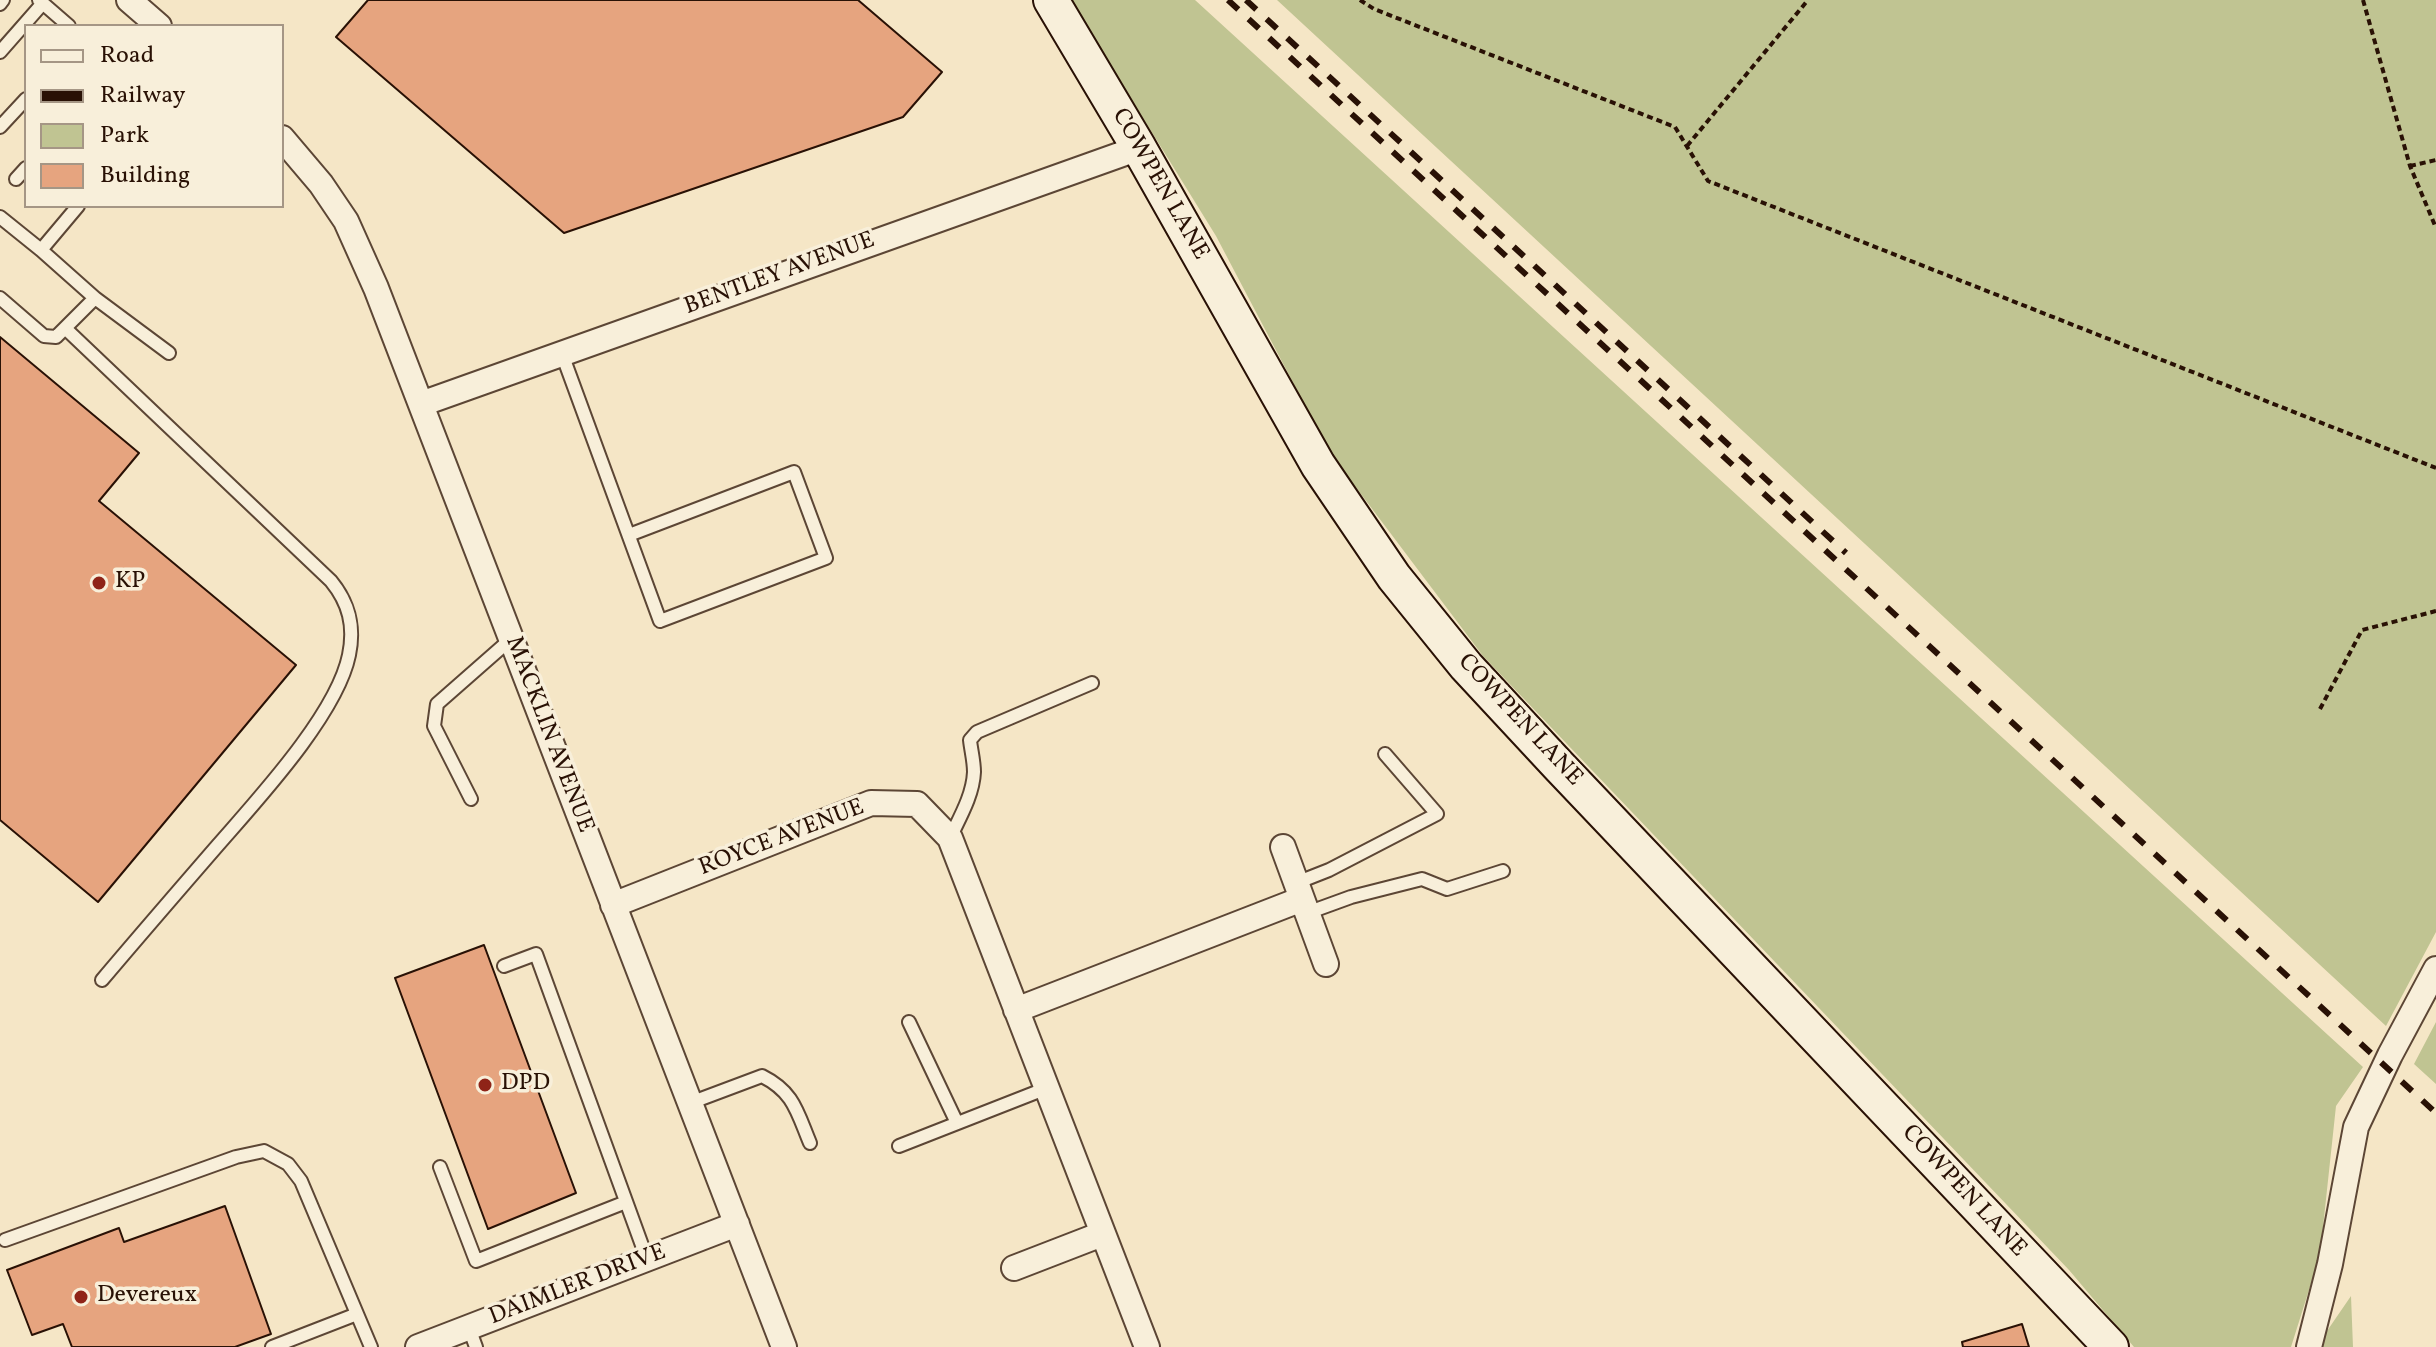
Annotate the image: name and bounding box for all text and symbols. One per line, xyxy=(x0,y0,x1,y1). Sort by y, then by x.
legend xyxy=(24,24,284,208)
text: Road xyxy=(100,39,154,73)
text: Railway xyxy=(100,79,186,113)
street label: COWPEN LANE xyxy=(1104,104,1214,266)
text: Park xyxy=(100,119,149,153)
text: Building xyxy=(100,159,190,193)
street label: BENTLEY AVENUE xyxy=(681,227,879,323)
place label: KP xyxy=(115,569,145,597)
marker: KP xyxy=(90,574,108,592)
street label: MACKLIN AVENUE xyxy=(497,633,599,837)
street label: COWPEN LANE xyxy=(1450,649,1588,793)
street label: ROYCE AVENUE xyxy=(695,794,869,884)
place label: DPD xyxy=(501,1071,550,1099)
marker: DPD xyxy=(476,1076,494,1094)
street label: COWPEN LANE xyxy=(1894,1120,2032,1264)
street label: DAIMLER DRIVE xyxy=(485,1239,671,1333)
place label: Devereux xyxy=(97,1283,197,1311)
marker: Devereux xyxy=(72,1288,90,1306)

